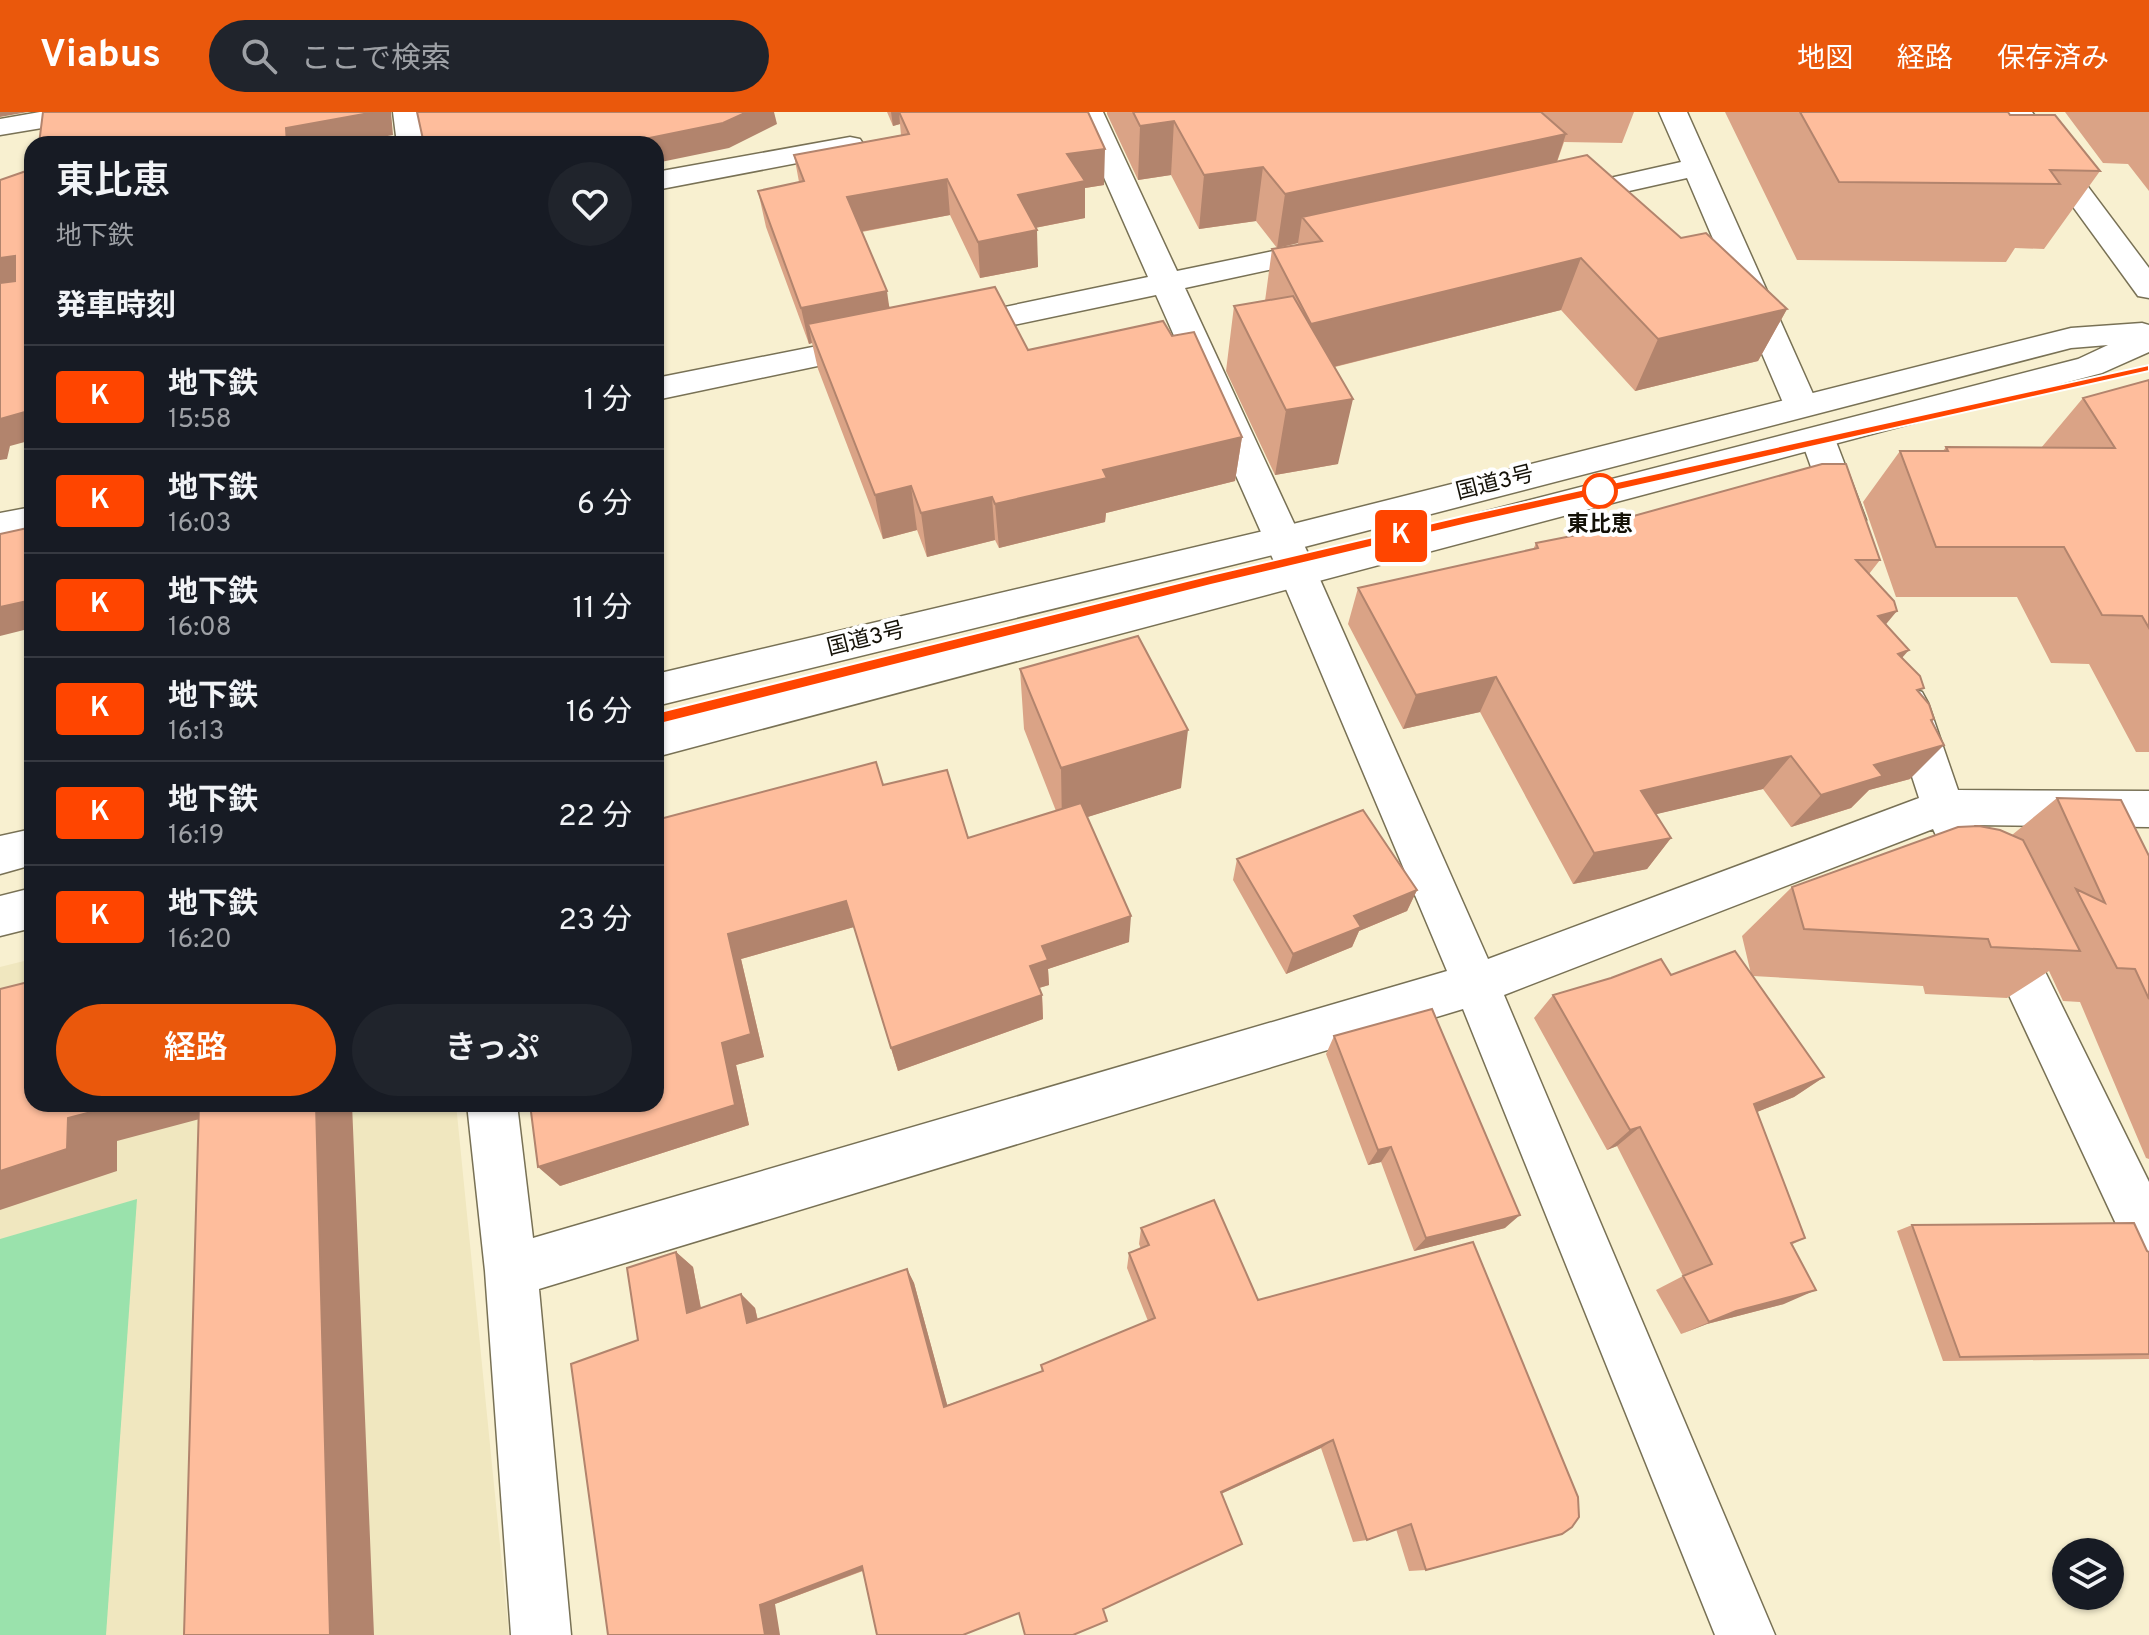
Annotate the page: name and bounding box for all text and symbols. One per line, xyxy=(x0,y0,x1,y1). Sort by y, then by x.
search box xyxy=(209,20,769,92)
text: Viabus xyxy=(40,32,161,81)
icon: search xyxy=(237,34,281,78)
text: ここで検索 xyxy=(301,42,451,79)
text: 地図 xyxy=(1797,42,1853,78)
text: 経路 xyxy=(1897,42,1953,78)
text: 保存済み xyxy=(1997,42,2109,78)
text: 東比恵 xyxy=(56,159,170,208)
button: heart xyxy=(548,162,632,246)
text: 地下鉄 xyxy=(56,221,134,254)
text: 発車時刻 xyxy=(56,289,176,326)
text: 地下鉄 xyxy=(168,367,258,404)
text: K xyxy=(90,379,110,415)
text: 1 分 xyxy=(584,383,632,420)
text: 15:58 xyxy=(168,404,232,437)
street label: 国道3号 xyxy=(1453,461,1537,507)
text: 地下鉄 xyxy=(168,471,258,508)
marker: 東比恵 xyxy=(1583,474,1617,508)
text: K xyxy=(90,483,110,519)
text: 6 分 xyxy=(577,487,632,524)
text: 16:03 xyxy=(168,508,231,541)
line badge: K xyxy=(1375,510,1427,562)
place label: 東比恵 xyxy=(1567,512,1633,539)
text: K xyxy=(1391,518,1411,554)
text: 地下鉄 xyxy=(168,575,258,612)
text: K xyxy=(90,587,110,623)
text: 11 分 xyxy=(573,591,632,628)
text: 16:08 xyxy=(168,612,232,645)
street label: 国道3号 xyxy=(824,617,908,663)
text: 地下鉄 xyxy=(168,679,258,716)
text: K xyxy=(90,691,110,727)
text: 16 分 xyxy=(566,695,632,732)
text: 16:13 xyxy=(168,716,224,749)
text: 地下鉄 xyxy=(168,783,258,820)
text: K xyxy=(90,795,110,831)
text: 22 分 xyxy=(558,799,632,836)
text: 16:19 xyxy=(168,820,224,853)
text: 地下鉄 xyxy=(168,887,258,924)
text: K xyxy=(90,899,110,935)
text: 23 分 xyxy=(559,903,632,940)
text: 16:20 xyxy=(168,924,232,957)
button: 経路 xyxy=(56,1004,336,1096)
button: きっぷ xyxy=(352,1004,632,1096)
map controls xyxy=(2052,1538,2124,1610)
button: layers xyxy=(2052,1538,2124,1610)

